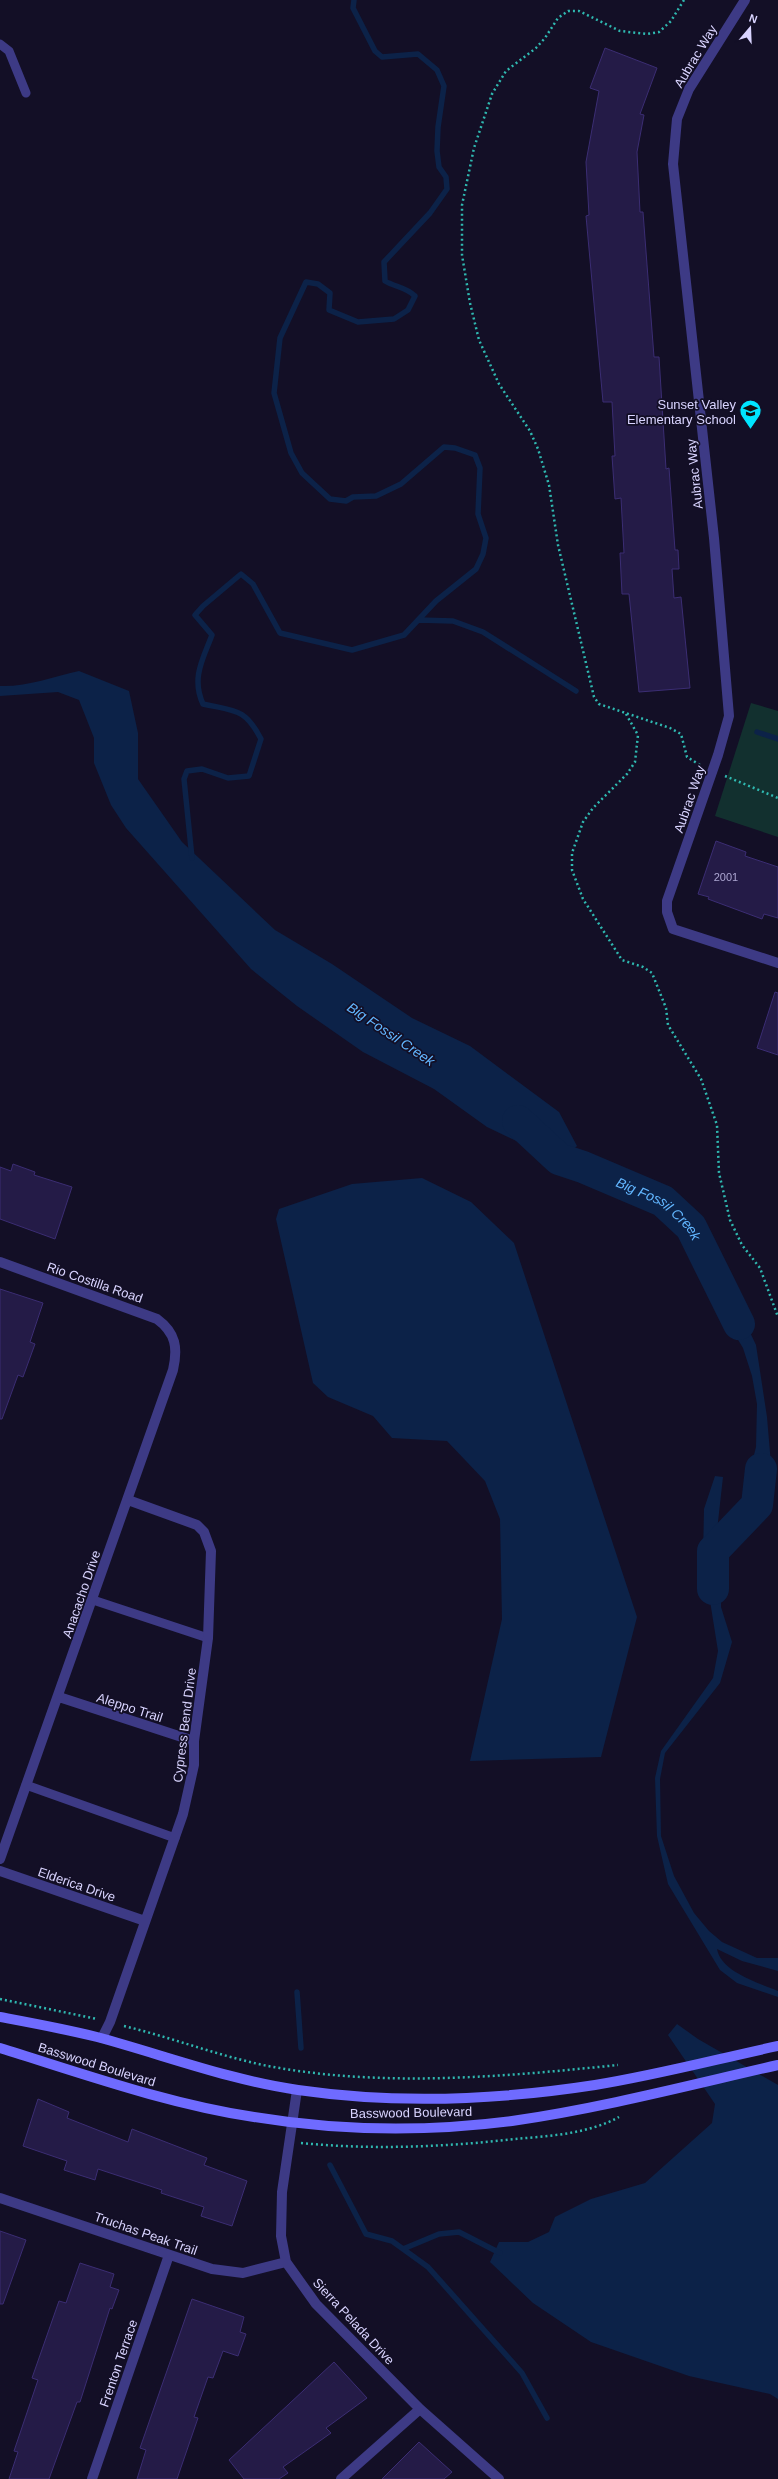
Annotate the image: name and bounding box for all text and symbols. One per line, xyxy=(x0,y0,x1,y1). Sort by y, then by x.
north arrow xyxy=(730,8,770,48)
text: N xyxy=(748,12,759,26)
street label: Aubrac Way xyxy=(671,22,720,90)
place label: Sunset Valley Elementary School xyxy=(627,397,736,427)
school or university icon: Sunset Valley Elementary School xyxy=(738,398,764,431)
street label: Aubrac Way xyxy=(683,438,706,510)
street label: Aubrac Way xyxy=(671,763,708,835)
house number: 2001 xyxy=(714,871,738,883)
water label: Big Fossil Creek xyxy=(344,999,439,1070)
water label: Big Fossil Creek xyxy=(614,1174,705,1244)
street label: Rio Costilla Road xyxy=(45,1259,145,1306)
street label: Anacacho Drive xyxy=(59,1548,104,1640)
street label: Cypress Bend Drive xyxy=(170,1667,199,1783)
street label: Aleppo Trail xyxy=(95,1690,165,1725)
street label: Elderica Drive xyxy=(36,1864,118,1905)
street label: Basswood Boulevard xyxy=(36,2039,157,2090)
street label: Basswood Boulevard xyxy=(350,2104,472,2121)
street label: Truchas Peak Trail xyxy=(92,2209,199,2258)
street label: Sierra Pelada Drive xyxy=(310,2275,398,2368)
street label: Frenton Terrace xyxy=(96,2317,140,2409)

